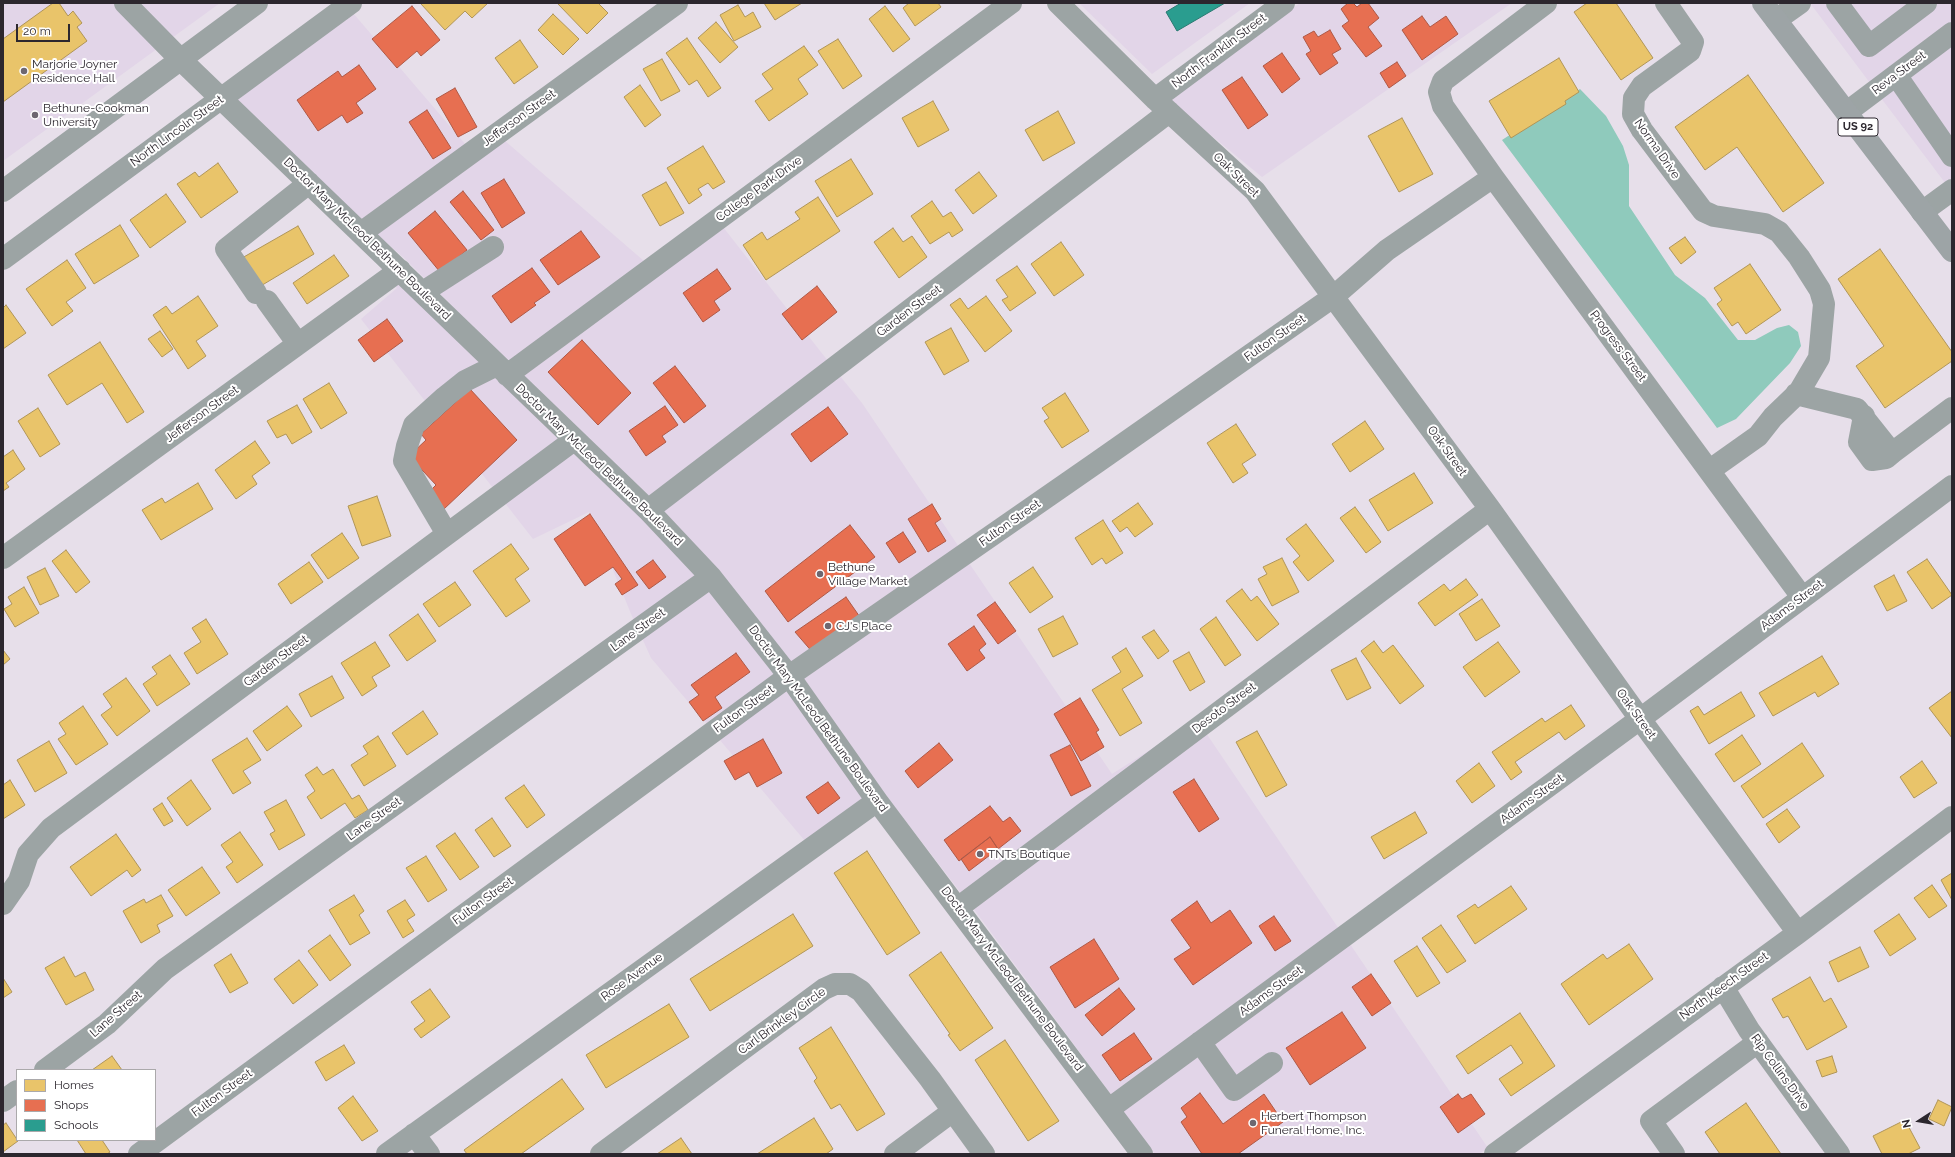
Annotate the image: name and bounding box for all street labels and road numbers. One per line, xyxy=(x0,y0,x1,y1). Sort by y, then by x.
street label: North Franklin Street xyxy=(1169,11,1269,91)
street label: Reva Street xyxy=(1869,48,1929,98)
street label: Jefferson Street xyxy=(480,87,558,149)
street label: North Lincoln Street xyxy=(128,92,226,170)
street label: Norma Drive xyxy=(1631,116,1683,182)
road number: US 92 xyxy=(1838,118,1878,136)
street label: Oak Street xyxy=(1210,150,1262,200)
street label: College Park Drive xyxy=(713,153,805,225)
street label: Doctor Mary McLeod Bethune Boulevard xyxy=(280,155,454,323)
street label: Garden Street xyxy=(874,282,944,340)
street label: Progress Street xyxy=(1587,308,1649,384)
street label: Fulton Street xyxy=(1242,312,1308,364)
street label: Doctor Mary McLeod Bethune Boulevard xyxy=(512,381,686,549)
street label: Jefferson Street xyxy=(163,383,241,445)
street label: Oak Street xyxy=(1424,423,1470,479)
street label: Fulton Street xyxy=(977,497,1043,549)
street label: Adams Street xyxy=(1758,577,1826,633)
street label: Lane Street xyxy=(608,605,668,655)
street label: Doctor Mary McLeod Bethune Boulevard xyxy=(745,623,891,815)
street label: Garden Street xyxy=(241,632,311,690)
street label: Desoto Street xyxy=(1189,679,1259,737)
street label: Fulton Street xyxy=(711,682,777,736)
street label: Oak Street xyxy=(1613,686,1659,742)
street label: Adams Street xyxy=(1497,771,1567,827)
street label: Lane Street xyxy=(344,794,404,844)
street label: Fulton Street xyxy=(450,874,516,928)
street label: Doctor Mary McLeod Bethune Boulevard xyxy=(938,884,1086,1074)
street label: North Keech Street xyxy=(1677,949,1771,1023)
street label: Rose Avenue xyxy=(598,950,666,1004)
street label: Adams Street xyxy=(1236,963,1306,1019)
street label: Carl Brinkley Circle xyxy=(735,984,829,1058)
street label: Lane Street xyxy=(87,988,145,1040)
street label: Rip Collins Drive xyxy=(1748,1031,1812,1113)
street label: Fulton Street xyxy=(189,1066,255,1120)

